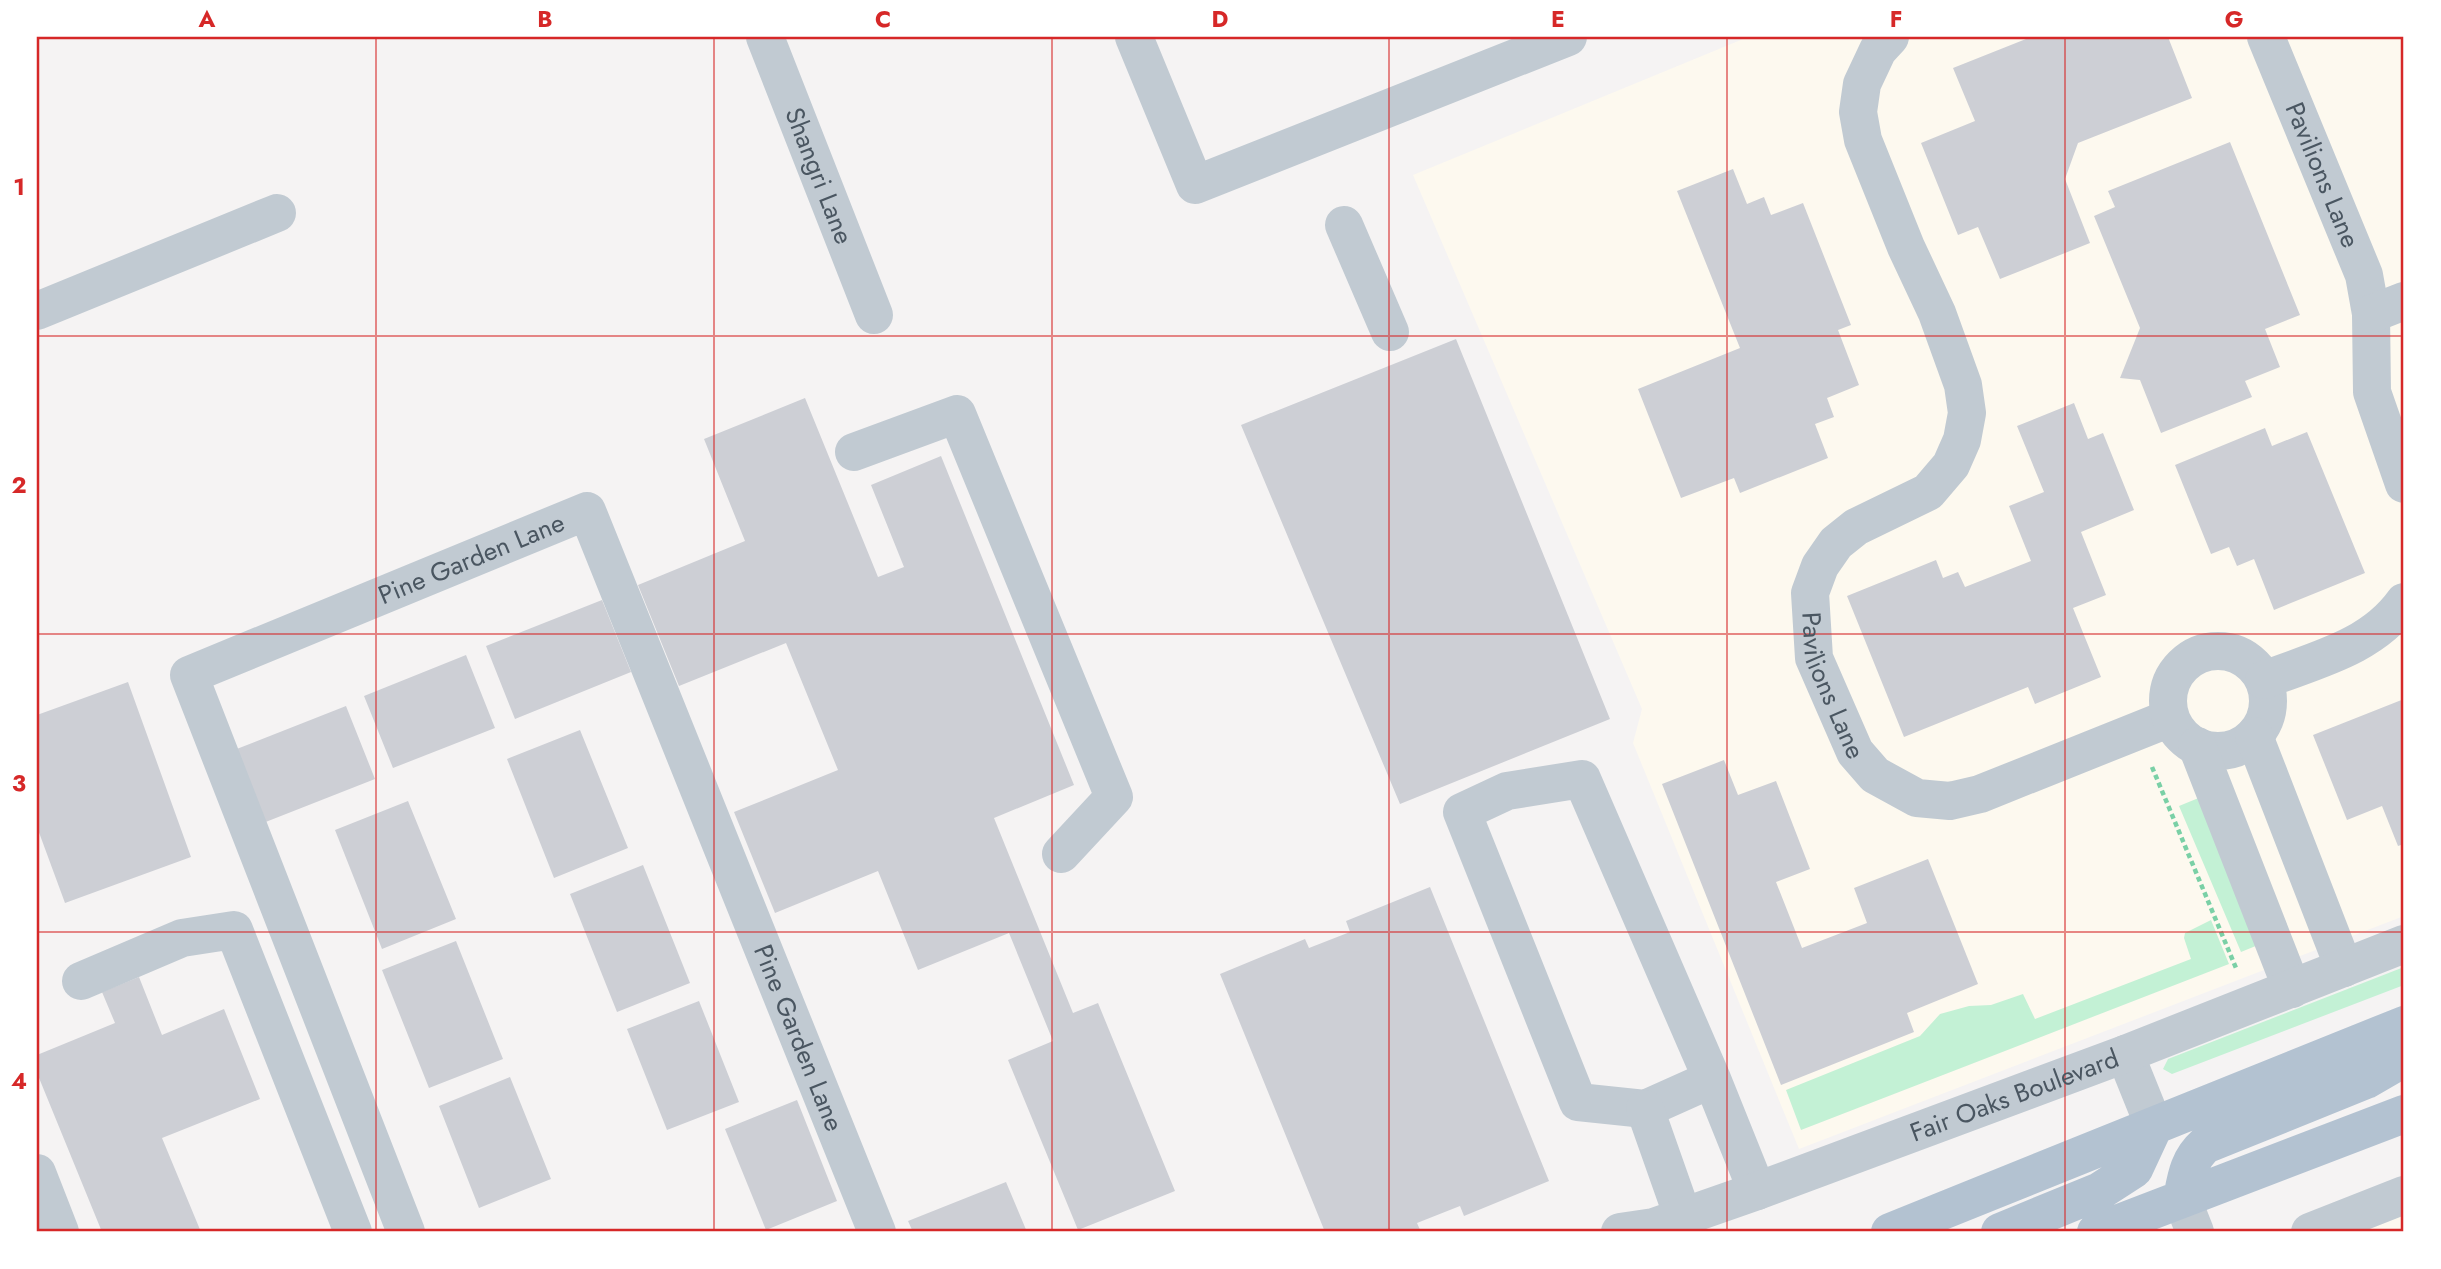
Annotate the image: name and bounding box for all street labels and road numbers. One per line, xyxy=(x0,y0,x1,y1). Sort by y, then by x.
street label: Pavilions Lane xyxy=(2276,96,2370,253)
street label: Shangri Lane xyxy=(775,102,863,250)
street label: Pine Garden Lane xyxy=(372,503,570,614)
street label: Pavilions Lane xyxy=(1792,611,1875,765)
street label: Pine Garden Lane xyxy=(744,939,854,1137)
street label: Fair Oaks Boulevard xyxy=(1904,1039,2124,1151)

